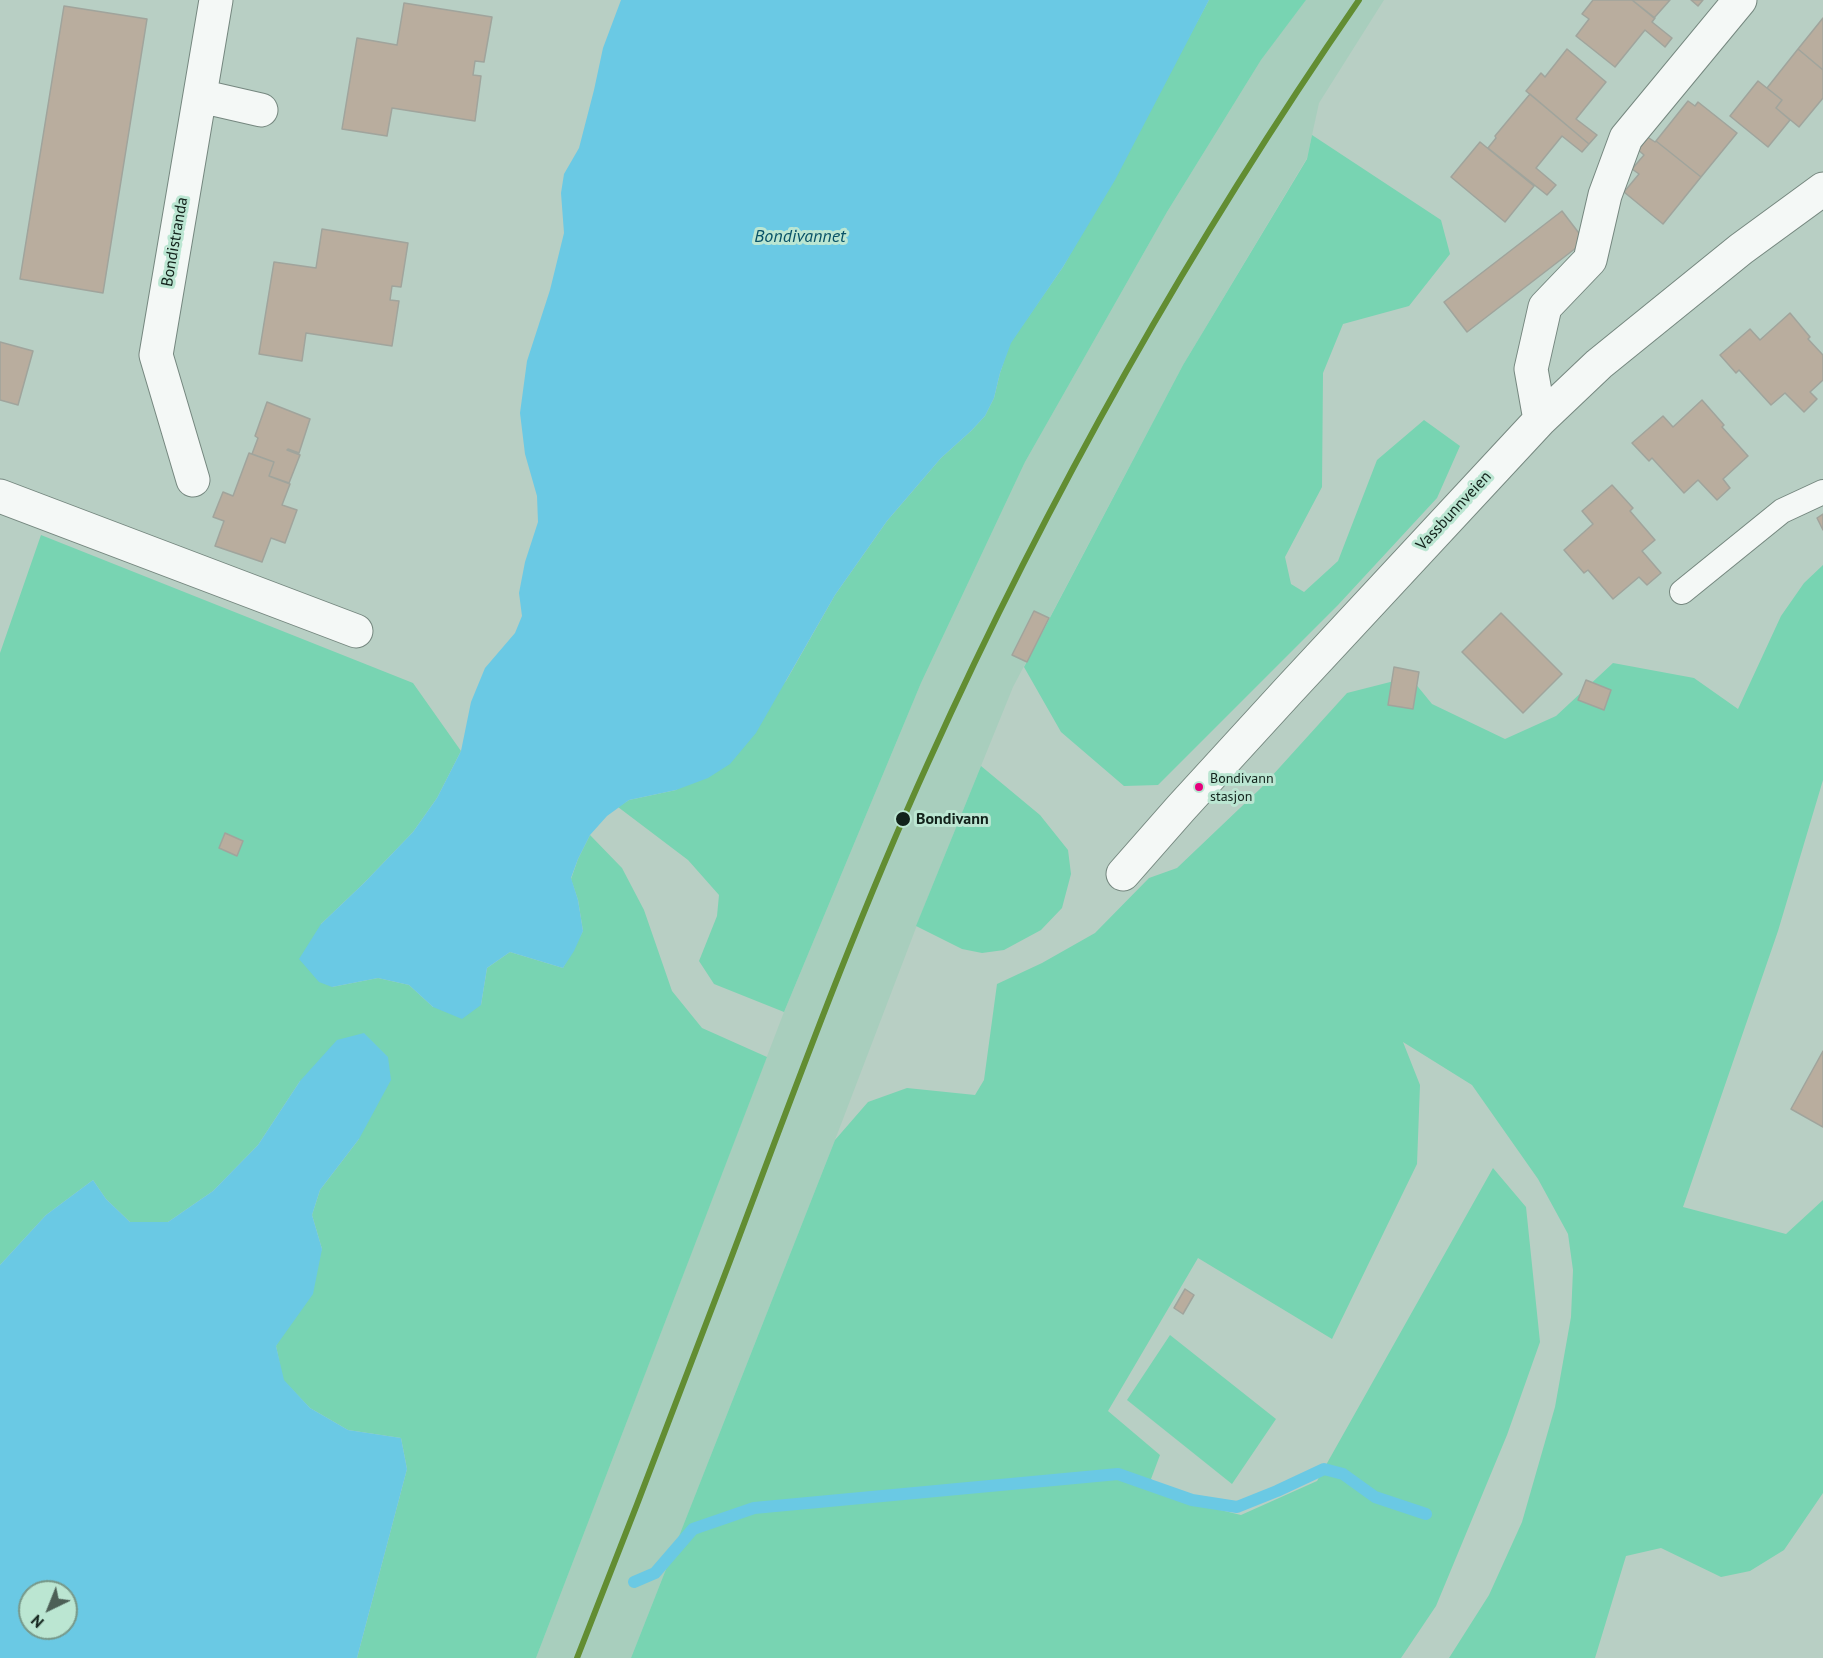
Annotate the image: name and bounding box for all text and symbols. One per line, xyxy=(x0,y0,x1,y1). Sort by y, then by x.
street label: Bondistranda xyxy=(158,196,192,288)
water label: Bondivannet xyxy=(754,226,846,248)
street label: Vassbunnveien xyxy=(1412,467,1496,555)
place label: Bondivann stasjon xyxy=(1210,771,1274,804)
marker: Bondivann stasjon xyxy=(1193,781,1205,793)
place label: Bondivann xyxy=(916,809,989,829)
marker: Bondivann xyxy=(894,810,912,828)
north arrow xyxy=(18,1580,78,1640)
text: N xyxy=(26,1611,48,1633)

